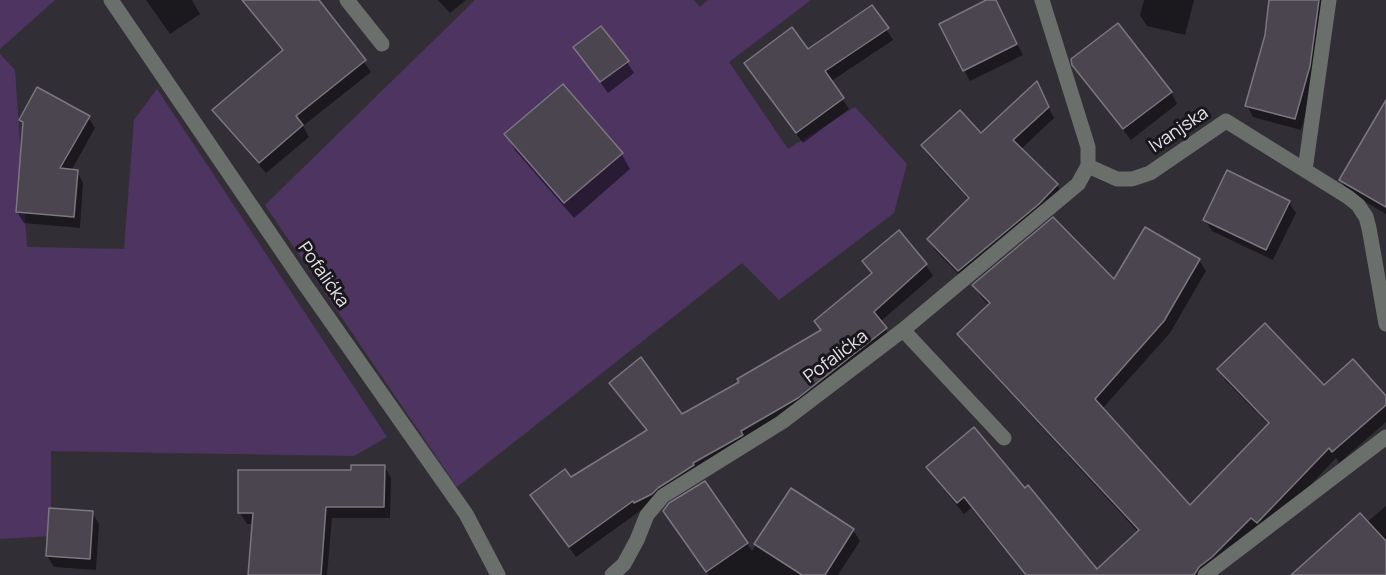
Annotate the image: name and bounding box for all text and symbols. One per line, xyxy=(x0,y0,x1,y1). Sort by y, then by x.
street label: Ivanjska xyxy=(1145,102,1213,158)
street label: Pofalićka xyxy=(293,238,353,312)
street label: Pofalićka xyxy=(800,326,872,388)

